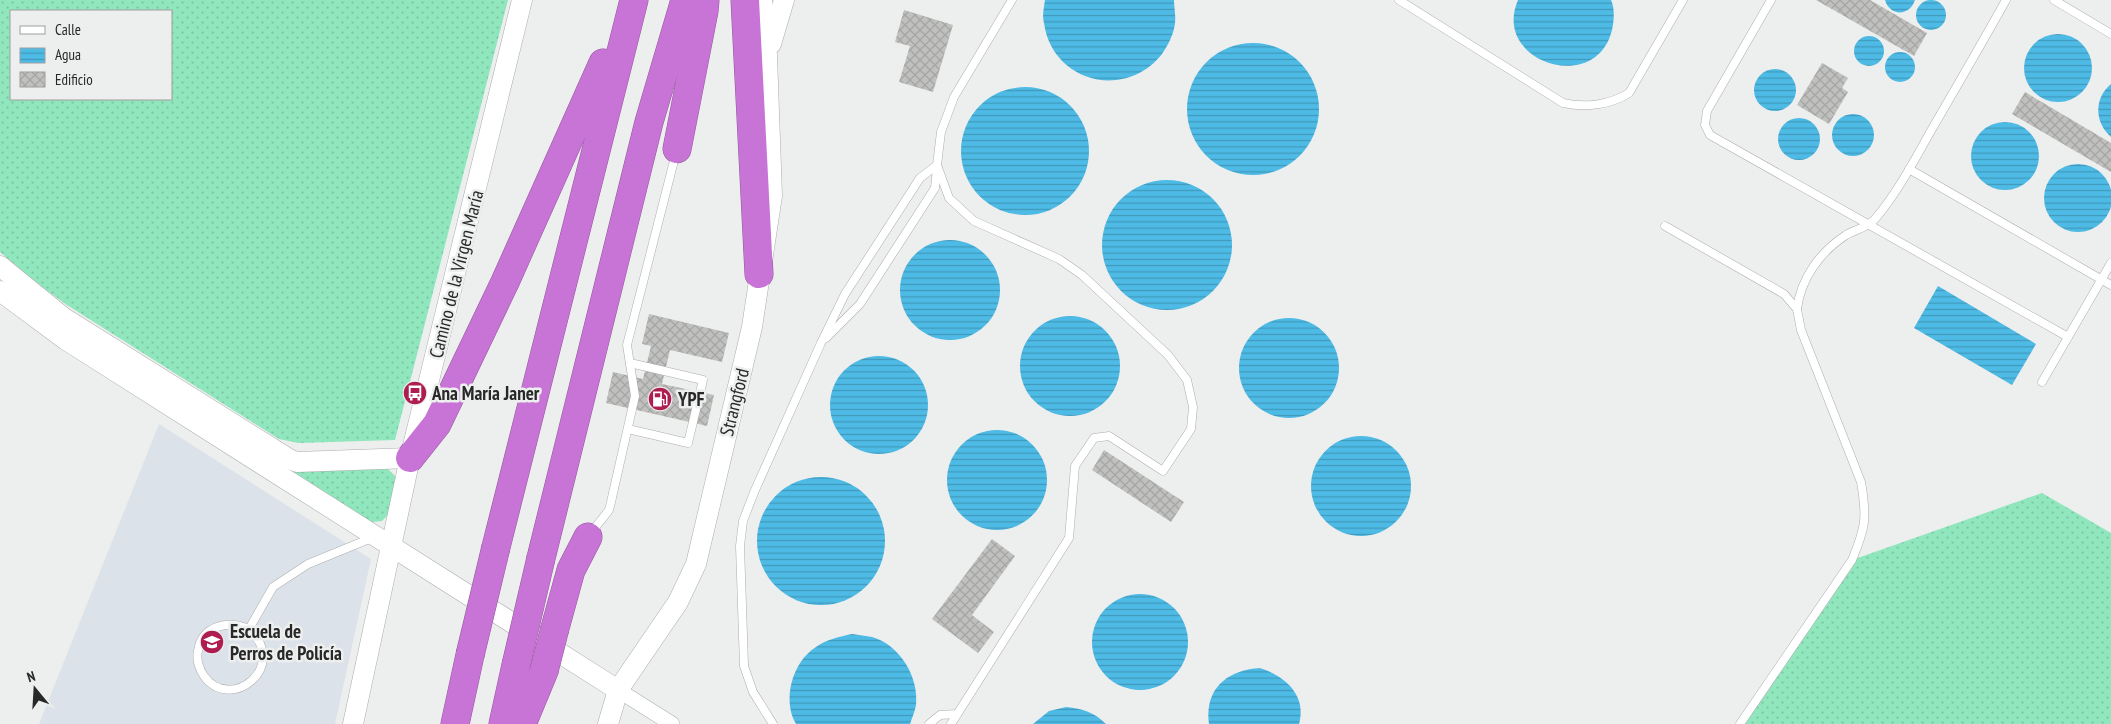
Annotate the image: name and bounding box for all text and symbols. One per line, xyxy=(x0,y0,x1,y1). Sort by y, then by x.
legend xyxy=(10,10,172,100)
text: Calle xyxy=(55,20,81,39)
text: Agua xyxy=(55,45,81,64)
text: Edificio xyxy=(55,70,93,89)
street label: Camino de la Virgen María xyxy=(424,188,488,360)
street label: Strangford xyxy=(714,366,754,438)
bus stop icon: Ana María Janer xyxy=(402,380,428,406)
place label: Ana María Janer xyxy=(431,381,540,405)
fuel station icon: YPF xyxy=(647,386,673,412)
place label: YPF xyxy=(677,387,704,411)
place label: Escuela de Perros de Policía xyxy=(230,619,342,665)
school or university icon: Escuela de Perros de Policía xyxy=(199,629,225,655)
north arrow xyxy=(10,664,60,714)
text: N xyxy=(25,667,37,686)

